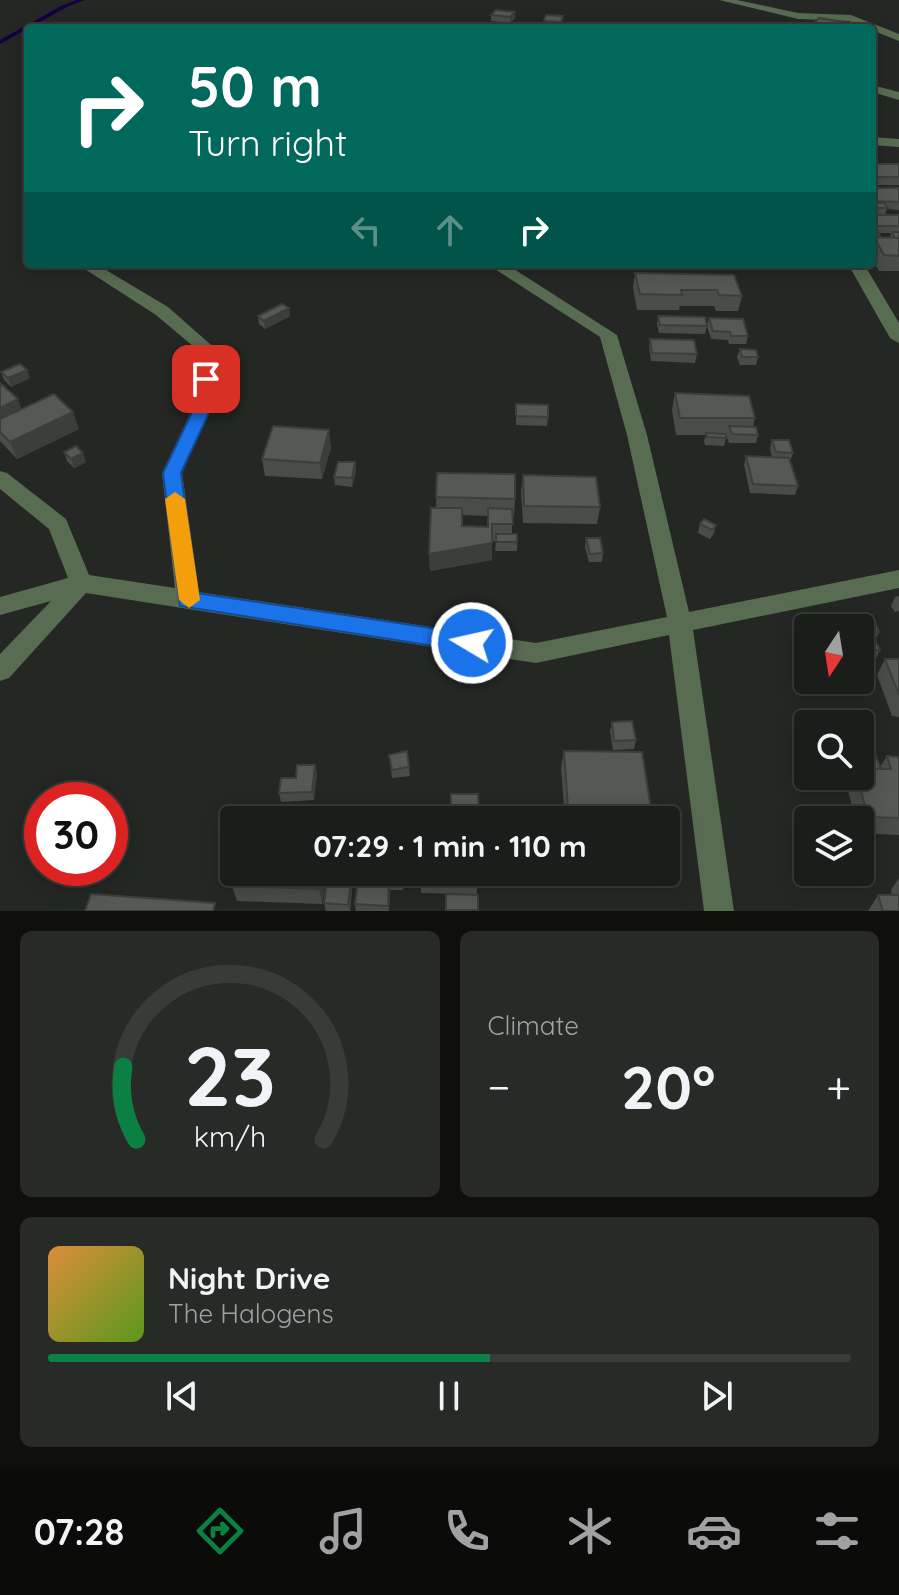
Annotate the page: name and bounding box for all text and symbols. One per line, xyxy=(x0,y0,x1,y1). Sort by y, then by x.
text: 50 m xyxy=(188,51,322,121)
icon: right xyxy=(56,56,160,160)
text: Turn right xyxy=(188,120,347,165)
icon: left xyxy=(344,208,388,252)
icon: ahead xyxy=(428,208,472,252)
icon: right xyxy=(512,208,556,252)
pin xyxy=(172,345,240,413)
icon: arrive xyxy=(184,357,228,401)
position arrow xyxy=(430,601,514,685)
north arrow xyxy=(794,614,874,694)
map controls xyxy=(794,614,874,886)
button: search xyxy=(794,710,874,790)
speed limit sign: 30 xyxy=(24,782,128,886)
button: layers xyxy=(794,806,874,886)
text: 07:29 · 1 min · 110 m xyxy=(313,827,587,865)
text: Climate xyxy=(488,1009,579,1042)
text: 23 xyxy=(184,1023,276,1127)
text: 20° xyxy=(621,1049,716,1124)
text: − xyxy=(488,1059,510,1114)
text: + xyxy=(826,1059,851,1114)
text: km/h xyxy=(193,1118,266,1154)
text: Night Drive xyxy=(168,1259,330,1297)
text: The Halogens xyxy=(168,1297,334,1330)
icon: previous xyxy=(160,1374,204,1418)
icon: pause xyxy=(427,1374,471,1418)
icon: next xyxy=(695,1374,739,1418)
icon: directions xyxy=(192,1503,248,1559)
icon: music xyxy=(315,1503,371,1559)
icon: phone xyxy=(439,1503,495,1559)
icon: climate xyxy=(562,1503,618,1559)
icon: car xyxy=(686,1503,742,1559)
icon: filters xyxy=(809,1503,865,1559)
text: 07:28 xyxy=(34,1509,124,1554)

